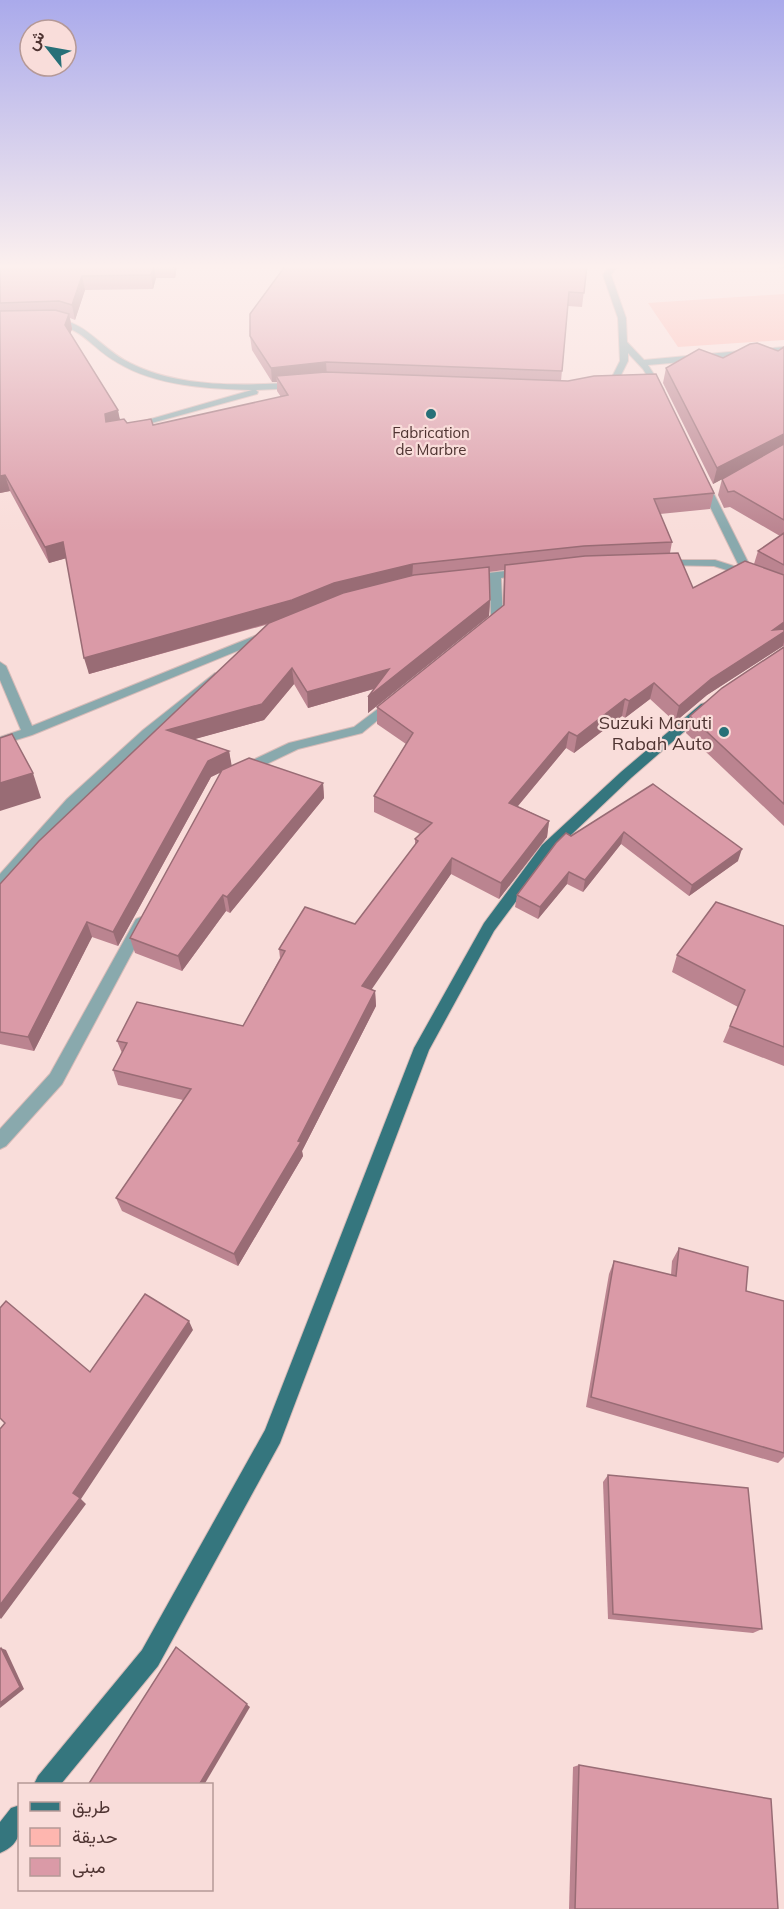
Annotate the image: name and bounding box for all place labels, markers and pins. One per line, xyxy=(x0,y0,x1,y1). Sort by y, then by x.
marker: Fabrication de Marbre xyxy=(424,407,438,421)
place label: Fabrication de Marbre xyxy=(392,423,470,459)
place label: Suzuki Maruti Rabah Auto xyxy=(599,711,712,755)
marker: Suzuki Maruti Rabah Auto xyxy=(717,725,731,739)

